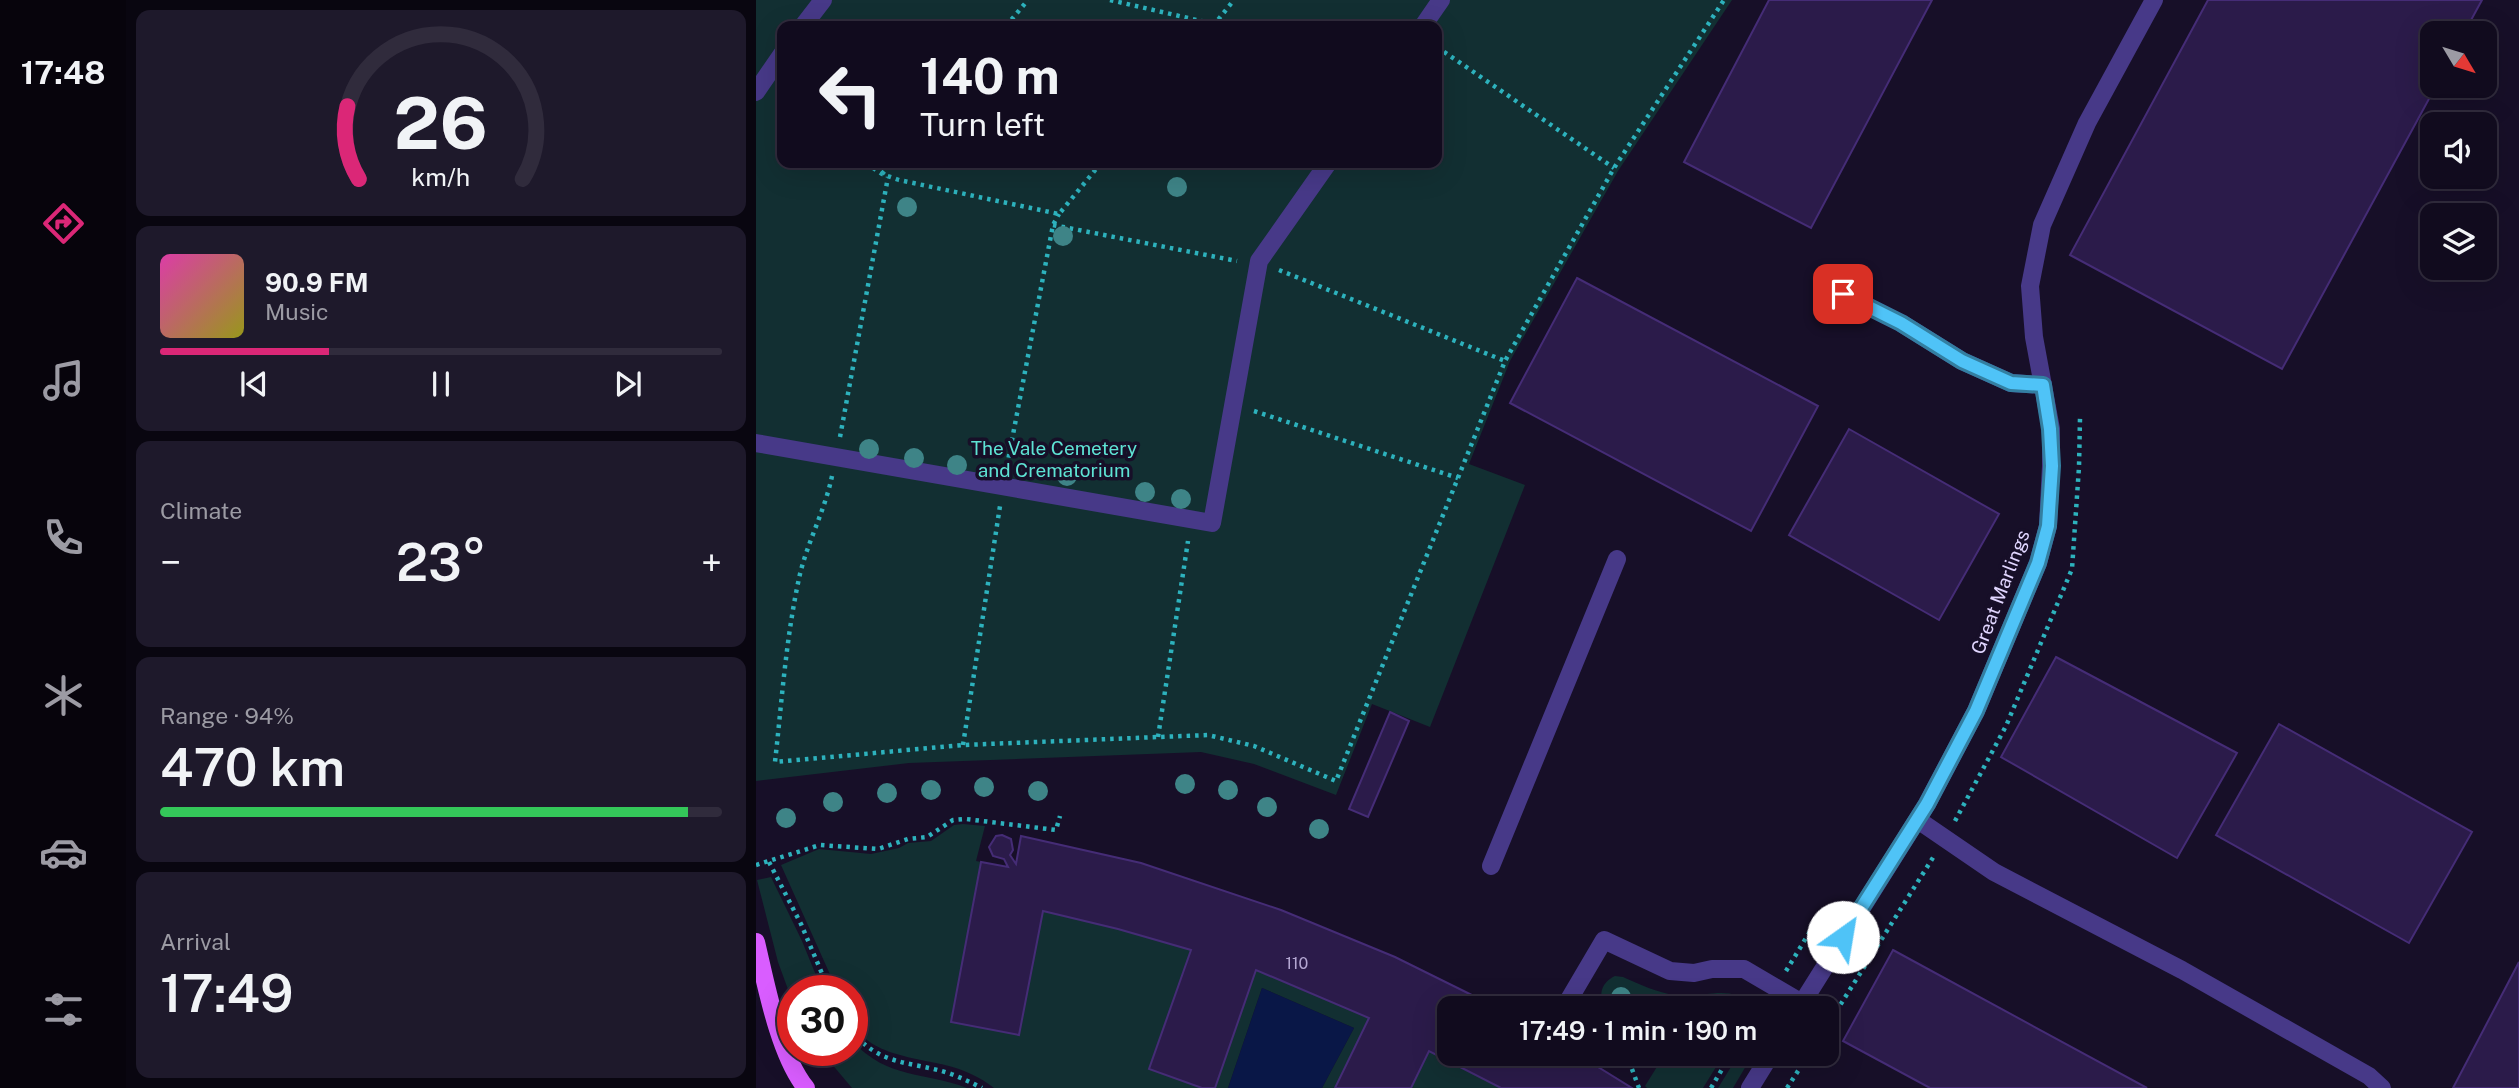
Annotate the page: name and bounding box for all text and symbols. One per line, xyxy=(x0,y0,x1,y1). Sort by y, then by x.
north arrow xyxy=(2420,21,2497,98)
map controls xyxy=(2420,21,2497,280)
text: 140 m xyxy=(920,47,1060,105)
icon: left xyxy=(805,49,896,140)
text: 17:48 xyxy=(21,54,105,91)
text: 26 xyxy=(394,80,488,165)
text: Turn left xyxy=(920,106,1045,143)
button: sound xyxy=(2420,112,2497,189)
text: km/h xyxy=(412,162,470,192)
icon: directions xyxy=(39,199,88,248)
button: layers xyxy=(2420,203,2497,280)
pin xyxy=(1813,264,1873,324)
text: 90.9 FM xyxy=(265,267,369,298)
icon: arrive xyxy=(1824,275,1862,313)
text: Music xyxy=(265,298,329,325)
icon: music xyxy=(39,356,88,405)
icon: previous xyxy=(235,365,273,403)
icon: pause xyxy=(422,365,460,403)
icon: next xyxy=(609,365,647,403)
park label: The Vale Cemetery and Crematorium xyxy=(971,437,1137,481)
text: Climate xyxy=(160,497,242,524)
icon: phone xyxy=(39,513,88,562)
street label: Great Marlings xyxy=(1966,527,2034,657)
text: 23° xyxy=(396,532,486,593)
text: − xyxy=(160,540,181,585)
text: + xyxy=(701,540,722,585)
icon: climate xyxy=(39,671,88,720)
text: Range · 94% xyxy=(160,702,294,729)
text: 470 km xyxy=(160,737,345,798)
icon: car xyxy=(39,828,88,877)
position arrow xyxy=(1806,900,1880,974)
text: Arrival xyxy=(160,928,231,955)
house number: 110 xyxy=(1286,954,1309,973)
text: 17:49 xyxy=(160,963,293,1024)
speed limit sign: 30 xyxy=(777,975,868,1066)
icon: filters xyxy=(39,985,88,1034)
text: 17:49 · 1 min · 190 m xyxy=(1519,1015,1757,1046)

